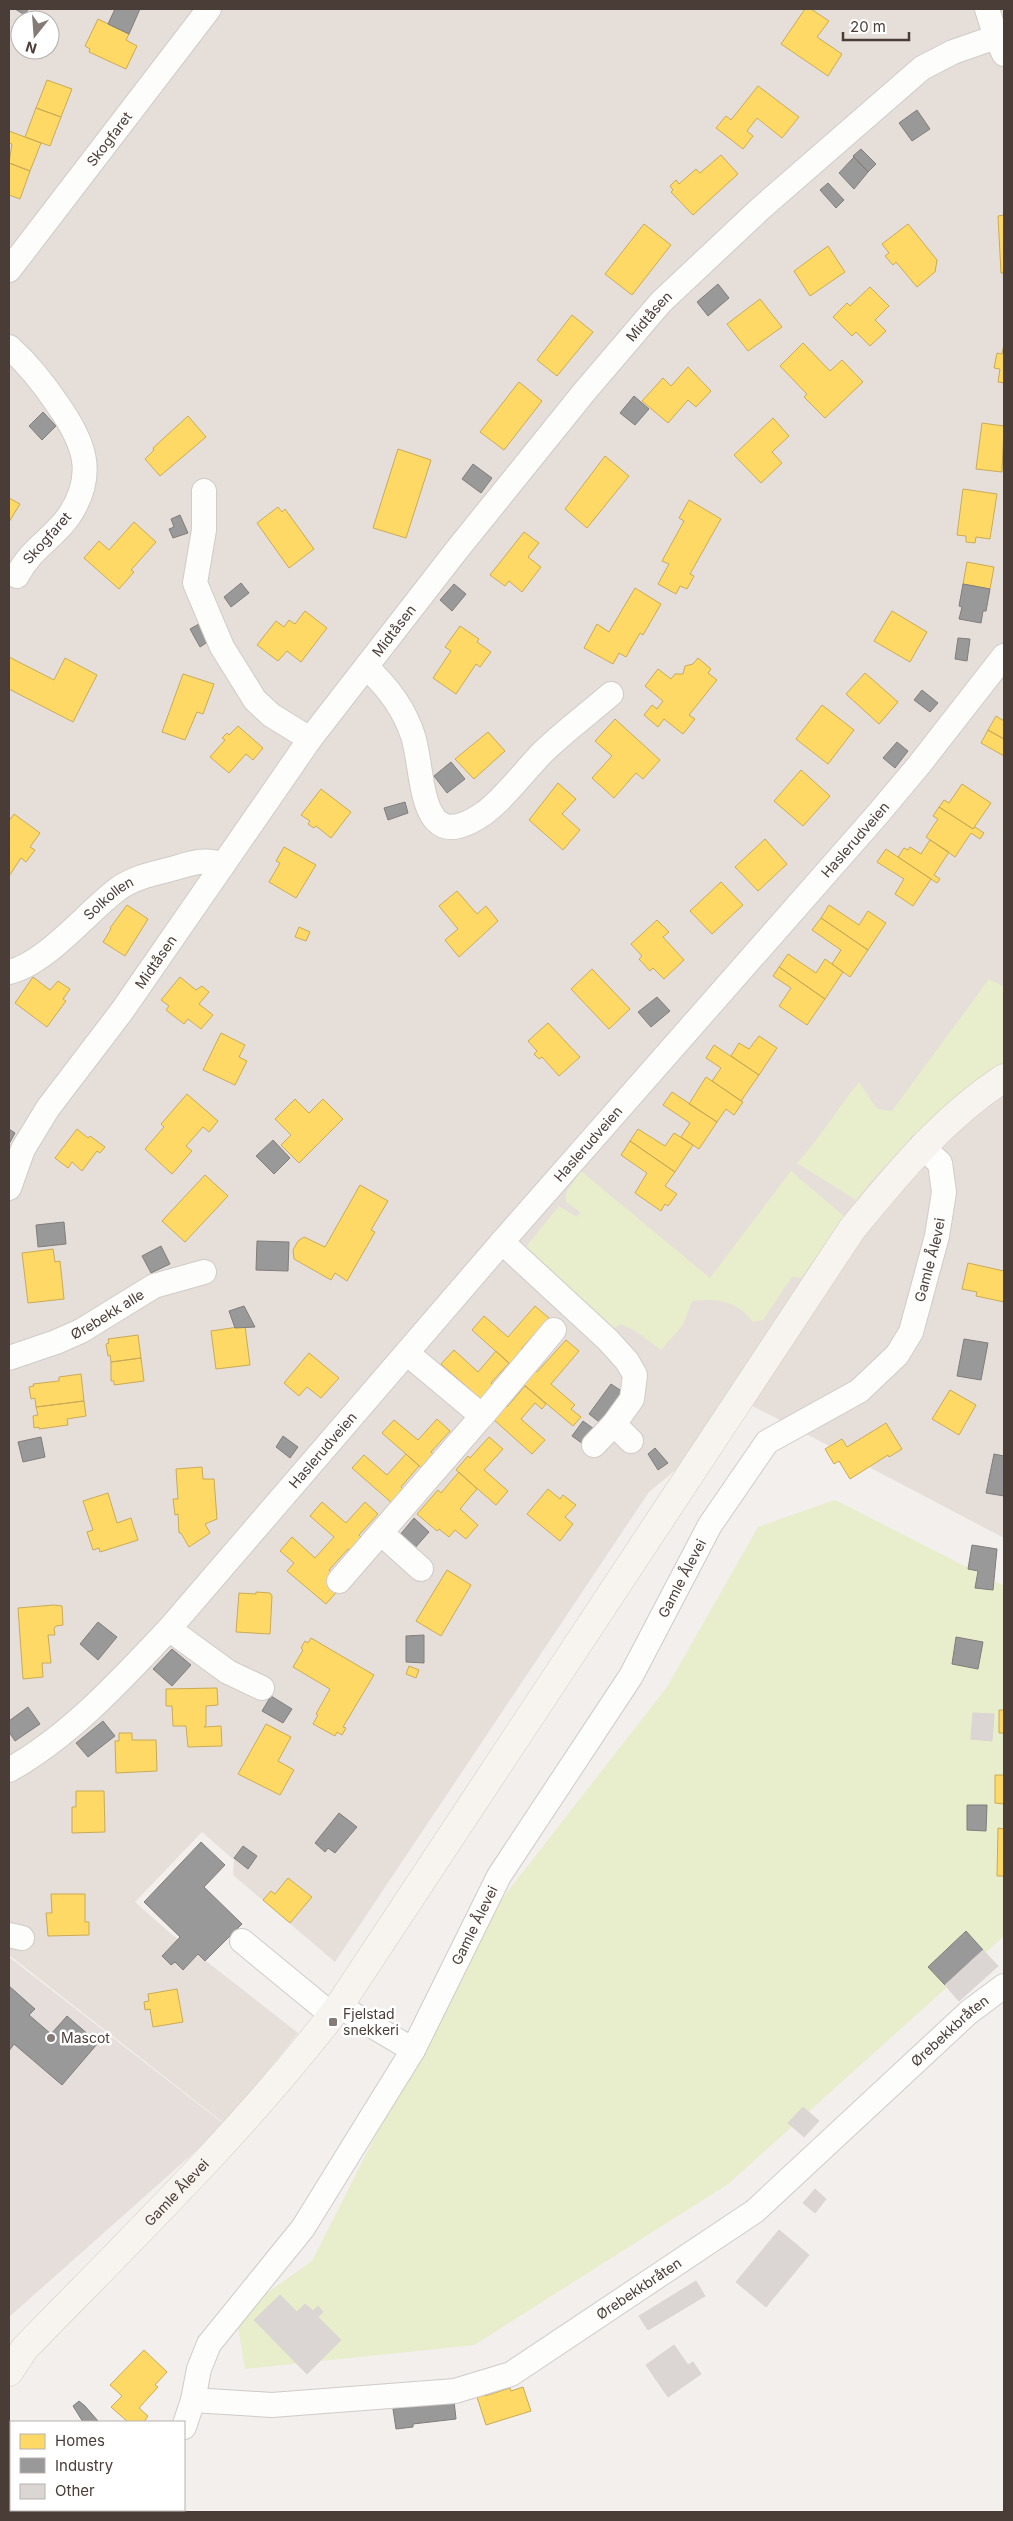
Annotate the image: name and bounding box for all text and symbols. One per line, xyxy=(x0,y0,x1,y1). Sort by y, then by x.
north arrow xyxy=(10,10,60,60)
scale bar xyxy=(843,10,909,42)
text: 20 m xyxy=(850,17,886,36)
text: N xyxy=(23,38,39,58)
street label: Skogfaret xyxy=(83,108,135,169)
street label: Midtåsen xyxy=(622,287,675,345)
street label: Skogfaret xyxy=(19,508,75,567)
street label: Midtåsen xyxy=(368,601,419,660)
street label: Haslerudveien xyxy=(817,798,893,881)
street label: Solkollen xyxy=(80,873,136,923)
street label: Midtåsen xyxy=(131,932,180,992)
street label: Haslerudveien xyxy=(550,1102,625,1185)
street label: Gamle Ålevei xyxy=(911,1217,948,1304)
street label: Ørebekk alle xyxy=(68,1285,147,1343)
street label: Haslerudveien xyxy=(285,1408,360,1491)
street label: Gamle Ålevei xyxy=(654,1536,709,1620)
street label: Gamle Ålevei xyxy=(447,1883,501,1968)
street label: Ørebekkbråten xyxy=(907,1991,992,2070)
place label: Fjelstad snekkeri xyxy=(343,2005,399,2038)
marker: Fjelstad snekkeri xyxy=(327,2016,339,2028)
place label: Mascot xyxy=(61,2029,110,2046)
marker: Mascot xyxy=(45,2032,57,2044)
street label: Gamle Ålevei xyxy=(140,2155,212,2229)
street label: Ørebekkbråten xyxy=(593,2254,684,2323)
legend xyxy=(10,2421,185,2511)
text: Homes xyxy=(55,2431,105,2450)
text: Industry xyxy=(55,2456,114,2475)
text: Other xyxy=(55,2481,95,2500)

